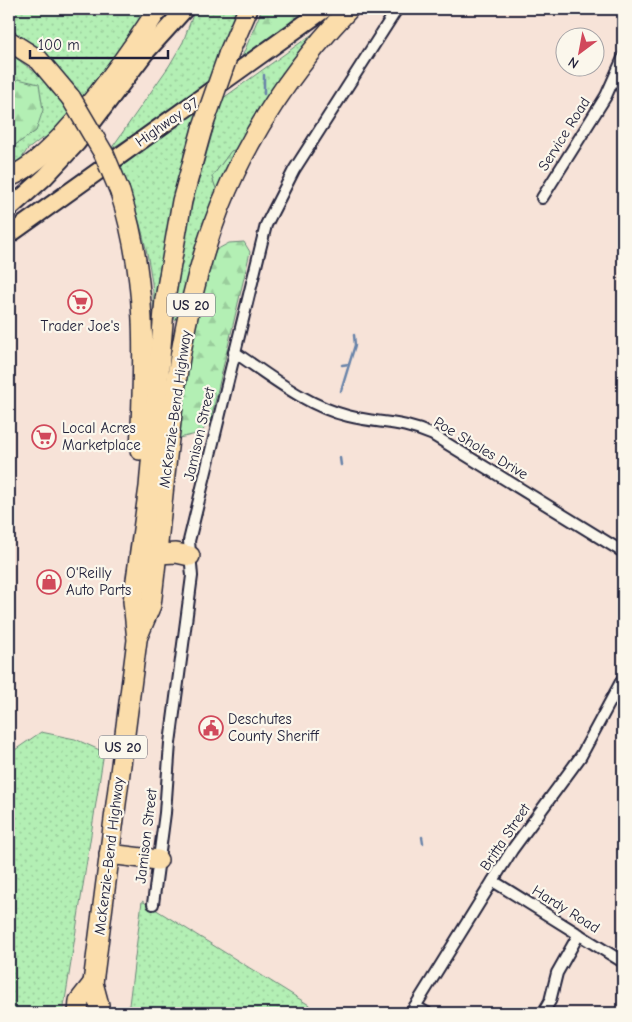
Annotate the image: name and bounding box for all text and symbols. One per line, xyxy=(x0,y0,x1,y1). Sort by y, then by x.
scale bar xyxy=(30,28,168,60)
north arrow xyxy=(554,28,604,78)
text: 100 m xyxy=(38,36,80,54)
text: N xyxy=(565,53,582,72)
street label: Highway 97 xyxy=(132,94,202,150)
street label: Service Road xyxy=(534,94,594,174)
supermarket icon: Trader Joe's xyxy=(67,289,93,315)
road number: US 20 xyxy=(167,294,215,316)
place label: Trader Joe's xyxy=(40,317,120,335)
street label: McKenzie-Bend Highway xyxy=(155,329,195,489)
street label: Jamison Street xyxy=(179,385,219,483)
street label: Poe Sholes Drive xyxy=(431,413,532,483)
place label: Local Acres Marketplace xyxy=(62,419,141,454)
supermarket icon: Local Acres Marketplace xyxy=(31,424,57,450)
place label: O'Reilly Auto Parts xyxy=(66,564,131,599)
shop icon: O'Reilly Auto Parts xyxy=(36,569,62,595)
place label: Deschutes County Sheriff xyxy=(228,710,319,745)
public building icon: Deschutes County Sheriff xyxy=(198,715,224,741)
road number: US 20 xyxy=(99,736,147,759)
street label: McKenzie-Bend Highway xyxy=(90,776,128,936)
street label: Jamison Street xyxy=(131,787,161,884)
street label: Britta Street xyxy=(476,799,534,874)
street label: Hardy Road xyxy=(529,881,603,937)

